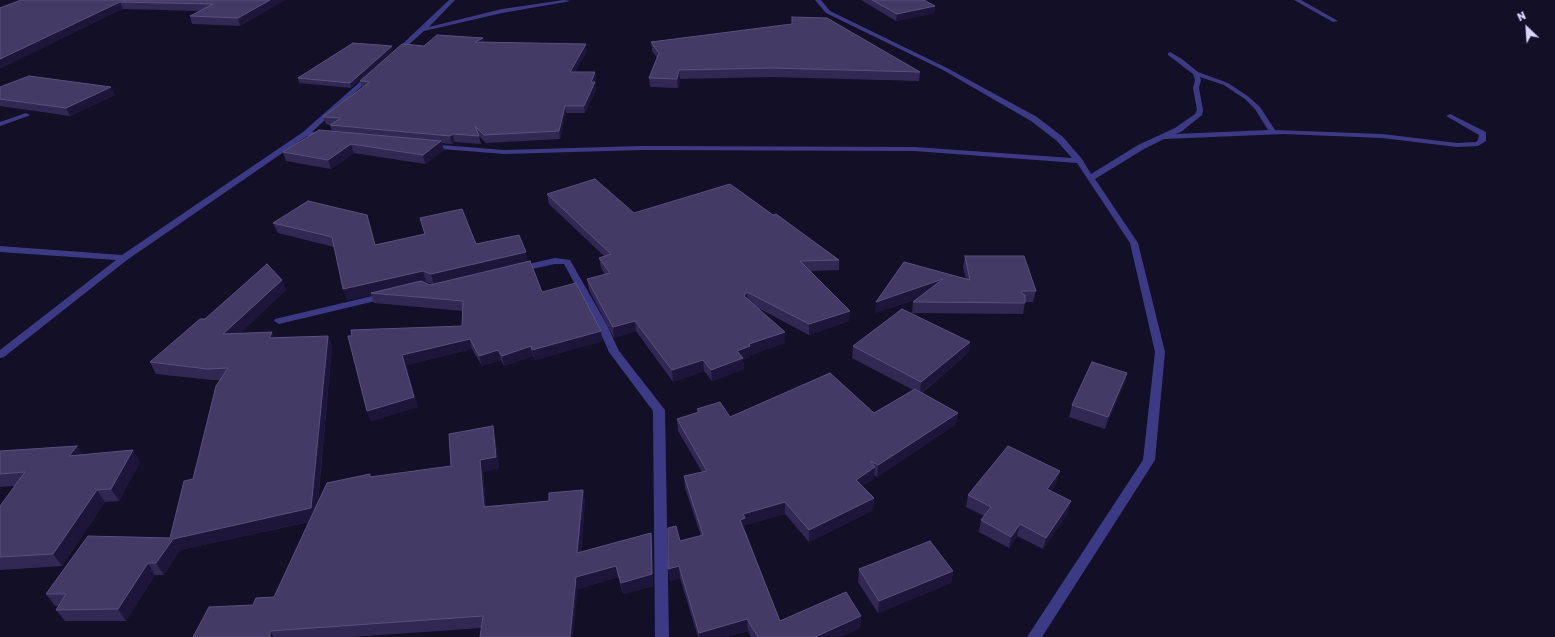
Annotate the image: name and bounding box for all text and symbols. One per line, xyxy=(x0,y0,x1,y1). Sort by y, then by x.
north arrow xyxy=(1507,8,1547,48)
text: N xyxy=(1515,9,1528,24)

